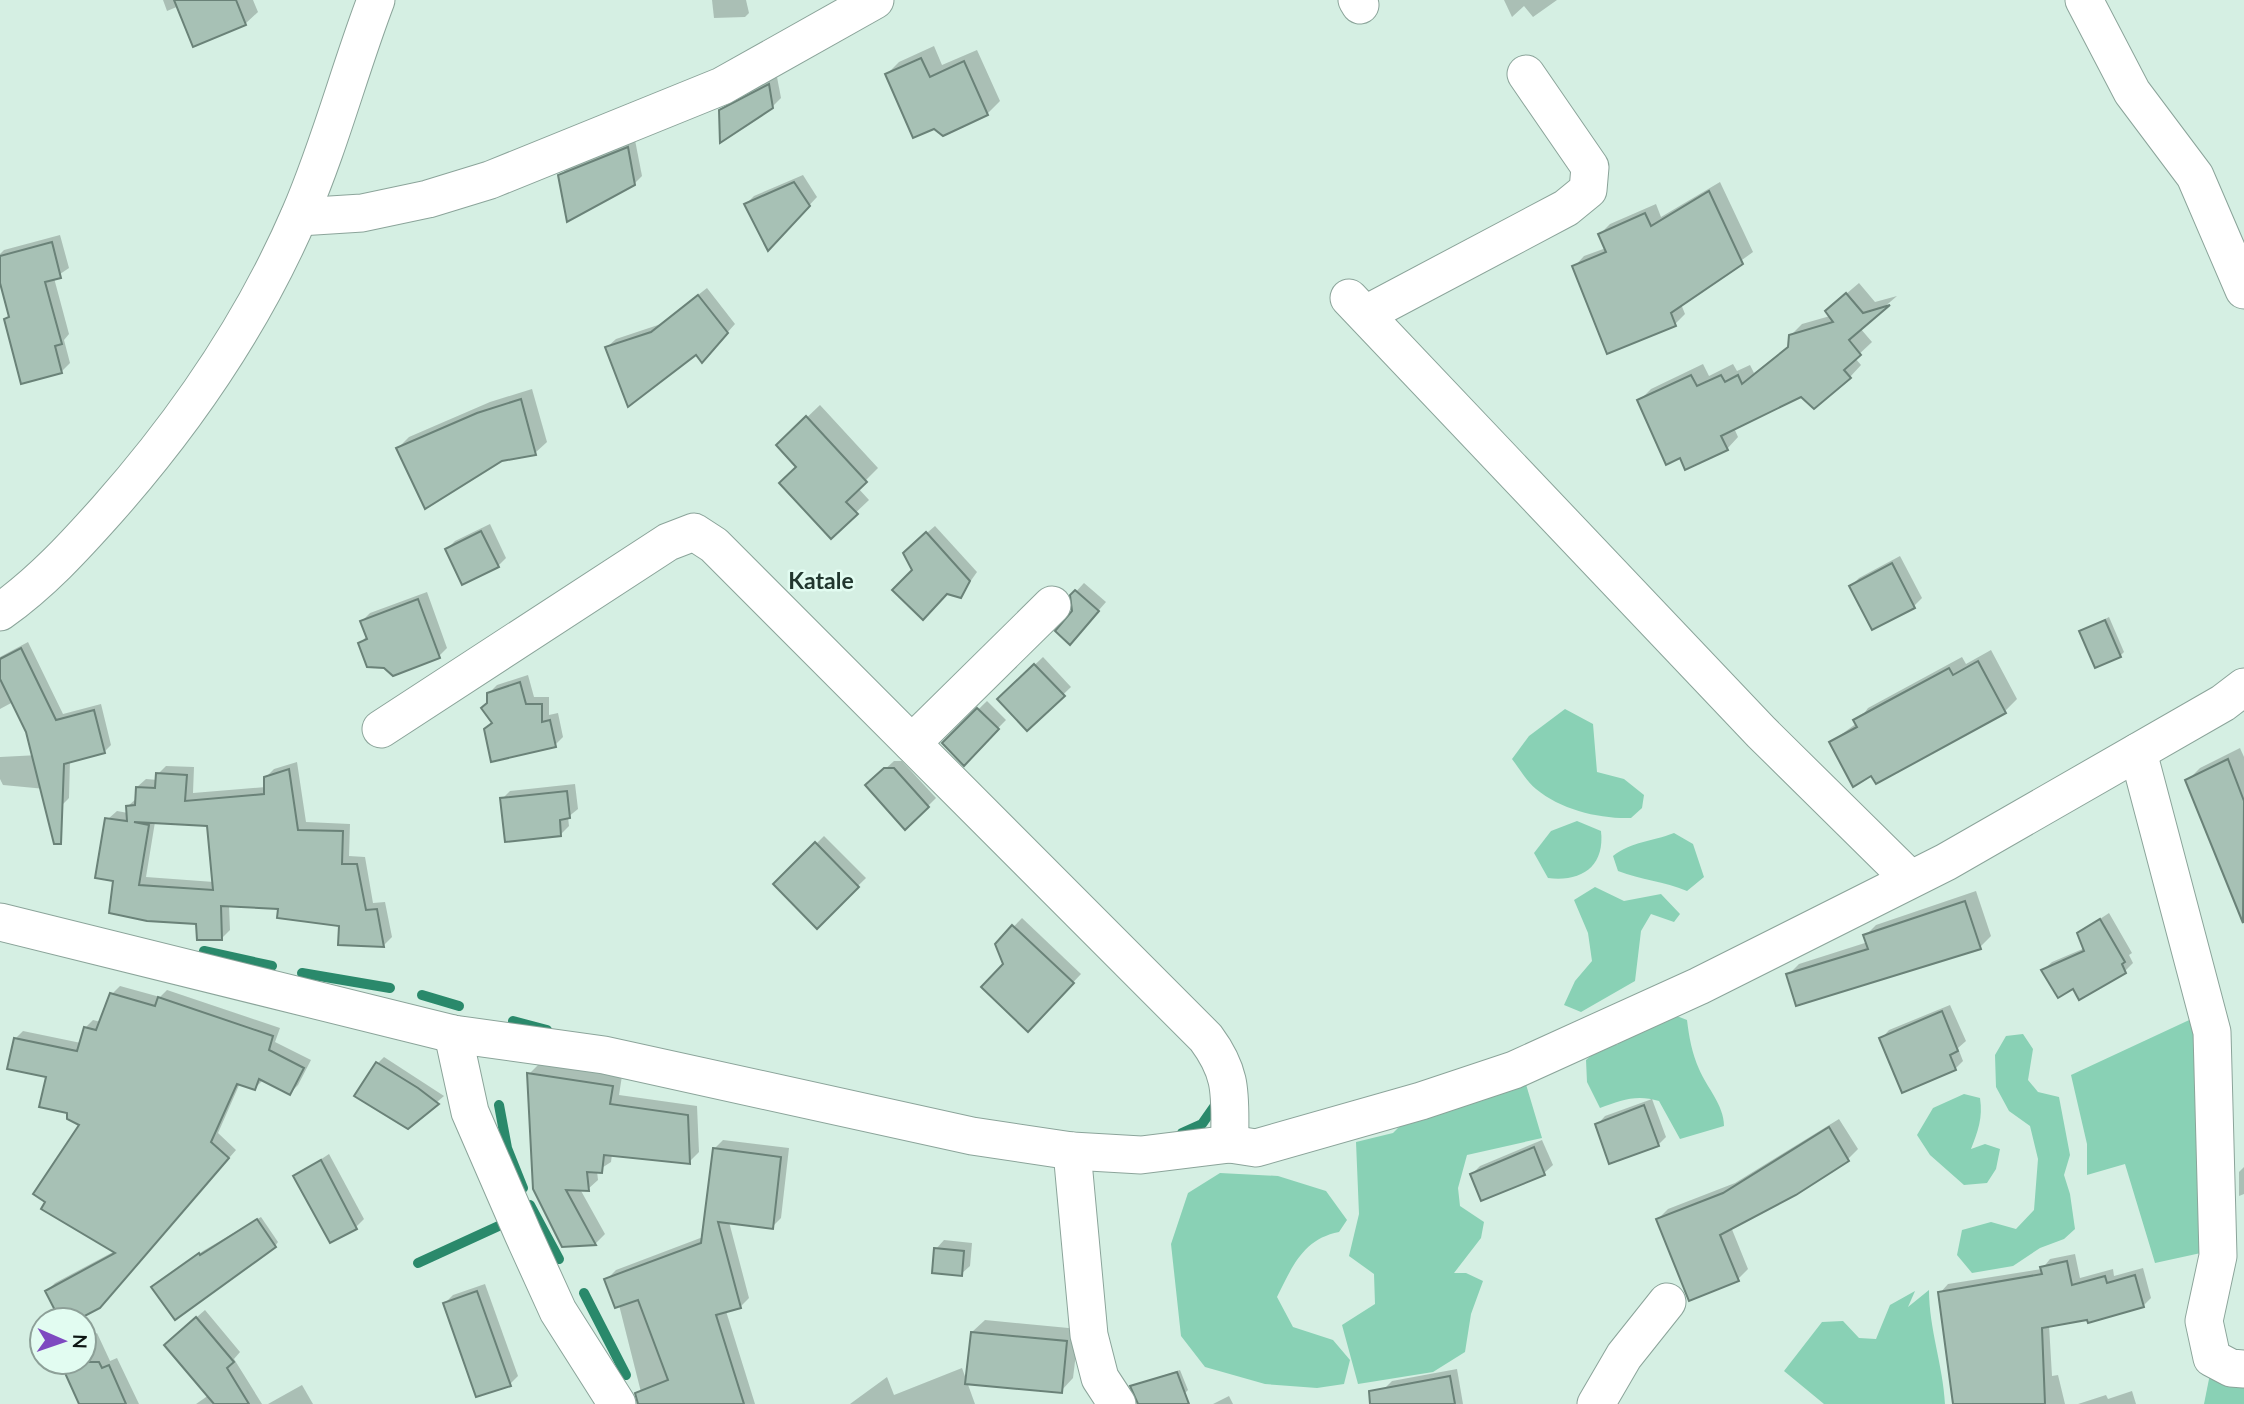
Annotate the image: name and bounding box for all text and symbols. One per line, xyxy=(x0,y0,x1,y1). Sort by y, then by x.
district label: Katale xyxy=(788,566,854,594)
north arrow xyxy=(28,1306,98,1376)
text: N xyxy=(69,1334,92,1349)

